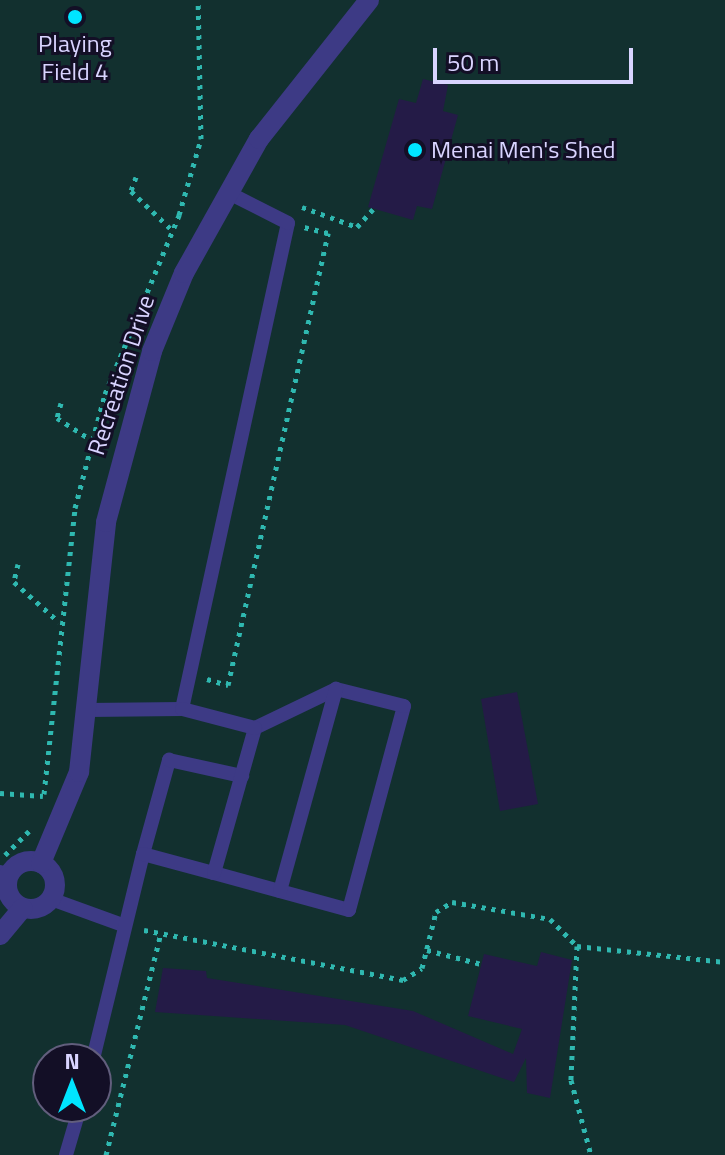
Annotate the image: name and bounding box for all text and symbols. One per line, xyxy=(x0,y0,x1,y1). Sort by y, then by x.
marker: Playing Field 4 xyxy=(66,8,84,26)
place label: Playing Field 4 xyxy=(38,30,112,86)
scale bar xyxy=(437,32,637,82)
text: 50 m xyxy=(447,44,499,80)
place label: Menai Men's Shed xyxy=(431,136,615,164)
marker: Menai Men's Shed xyxy=(406,141,424,159)
street label: Recreation Drive xyxy=(82,291,160,459)
north arrow xyxy=(32,1043,112,1123)
text: N xyxy=(64,1044,80,1078)

